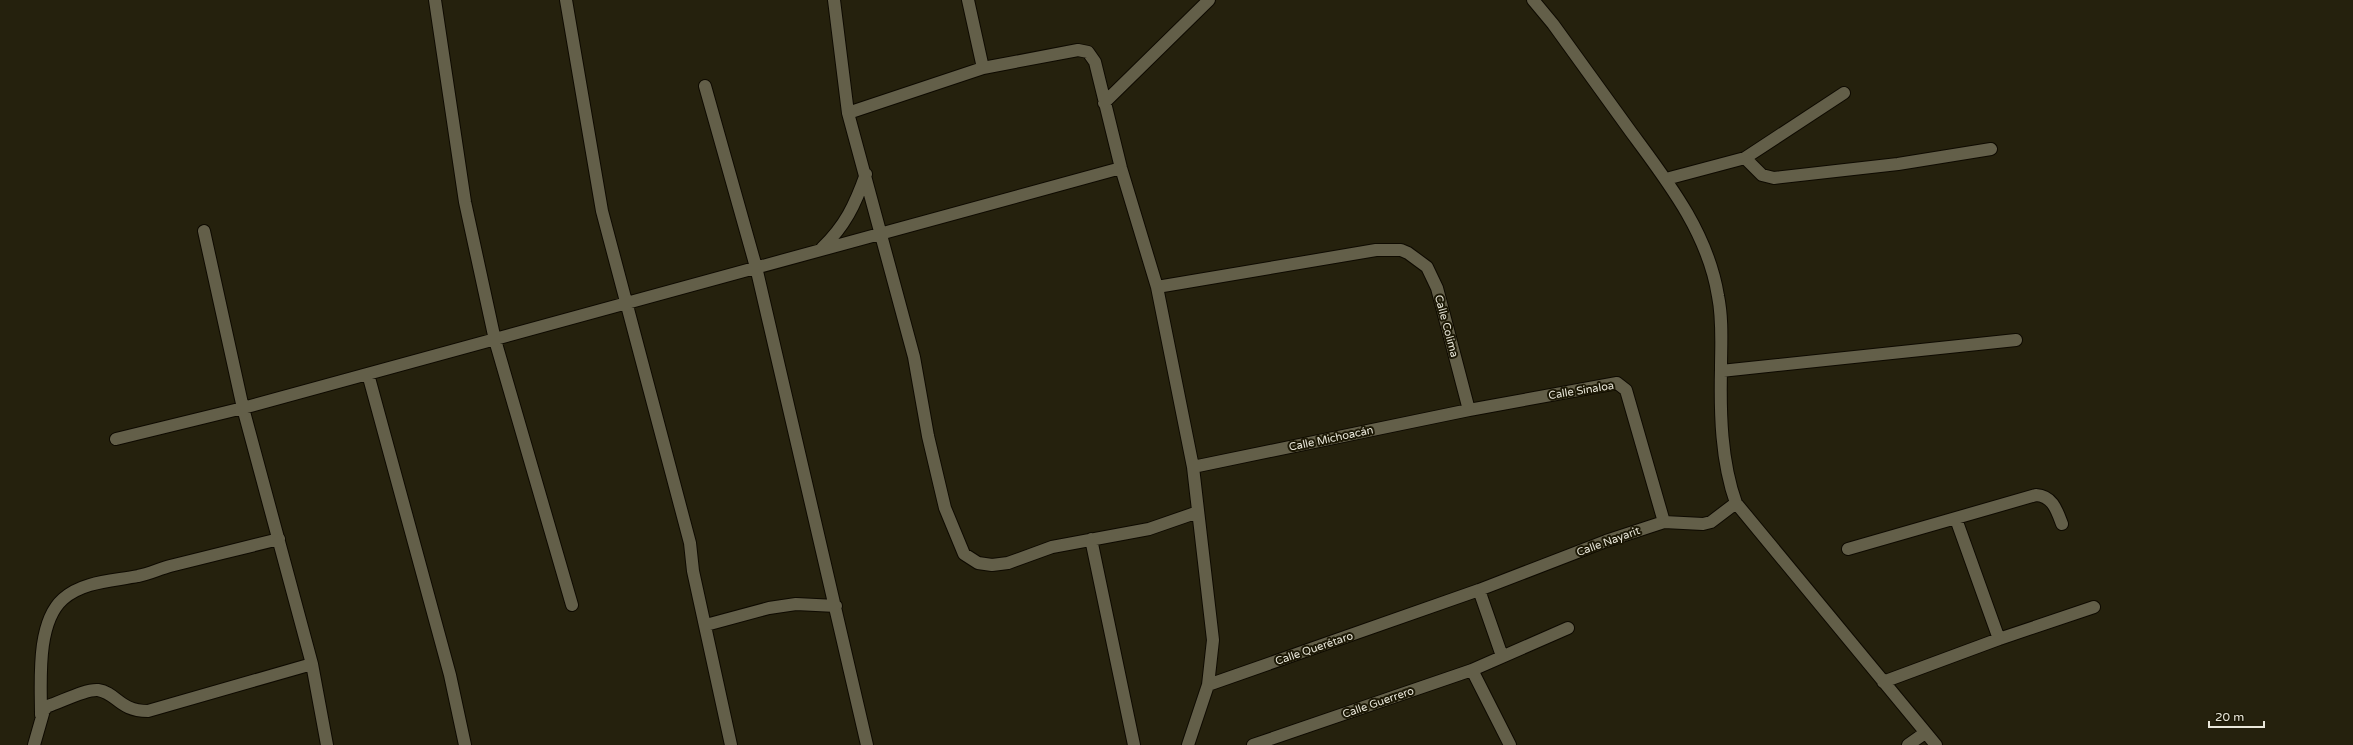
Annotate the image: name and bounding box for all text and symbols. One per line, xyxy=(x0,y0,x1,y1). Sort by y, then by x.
street label: Calle Colima xyxy=(1432,293,1461,359)
street label: Calle Sinaloa xyxy=(1547,379,1615,402)
street label: Calle Michoacán xyxy=(1288,423,1374,454)
street label: Calle Nayarit xyxy=(1575,524,1642,559)
street label: Calle Querétaro xyxy=(1273,629,1355,668)
street label: Calle Guerrero xyxy=(1341,684,1416,721)
scale bar xyxy=(2209,703,2264,729)
text: 20 m xyxy=(2215,710,2244,724)

